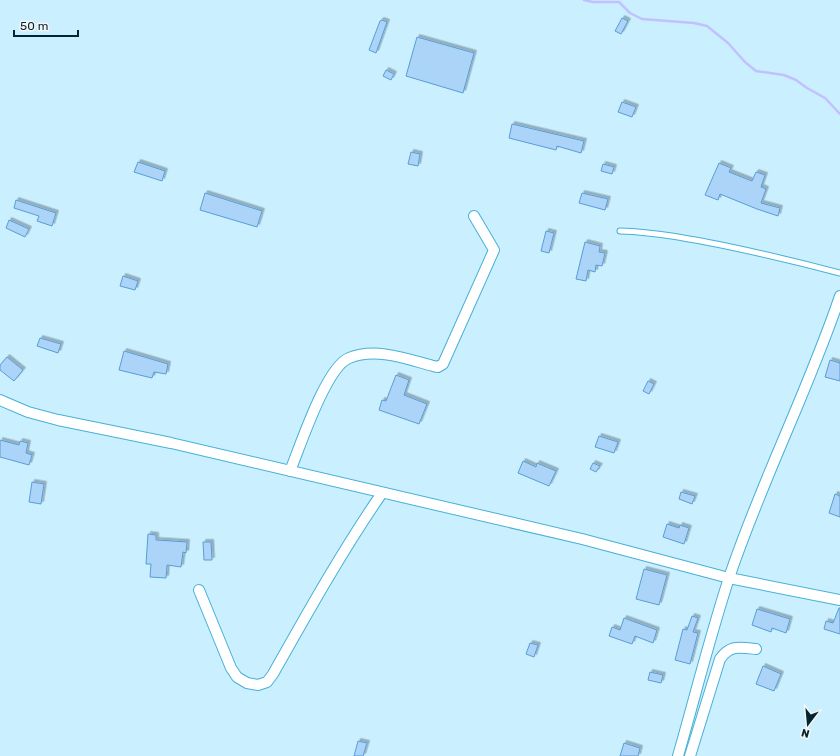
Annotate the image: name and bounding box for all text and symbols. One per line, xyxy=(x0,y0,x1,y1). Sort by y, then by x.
scale bar xyxy=(14,12,78,38)
text: 50 m xyxy=(20,19,48,33)
north arrow xyxy=(788,704,828,744)
text: N xyxy=(800,726,811,740)

